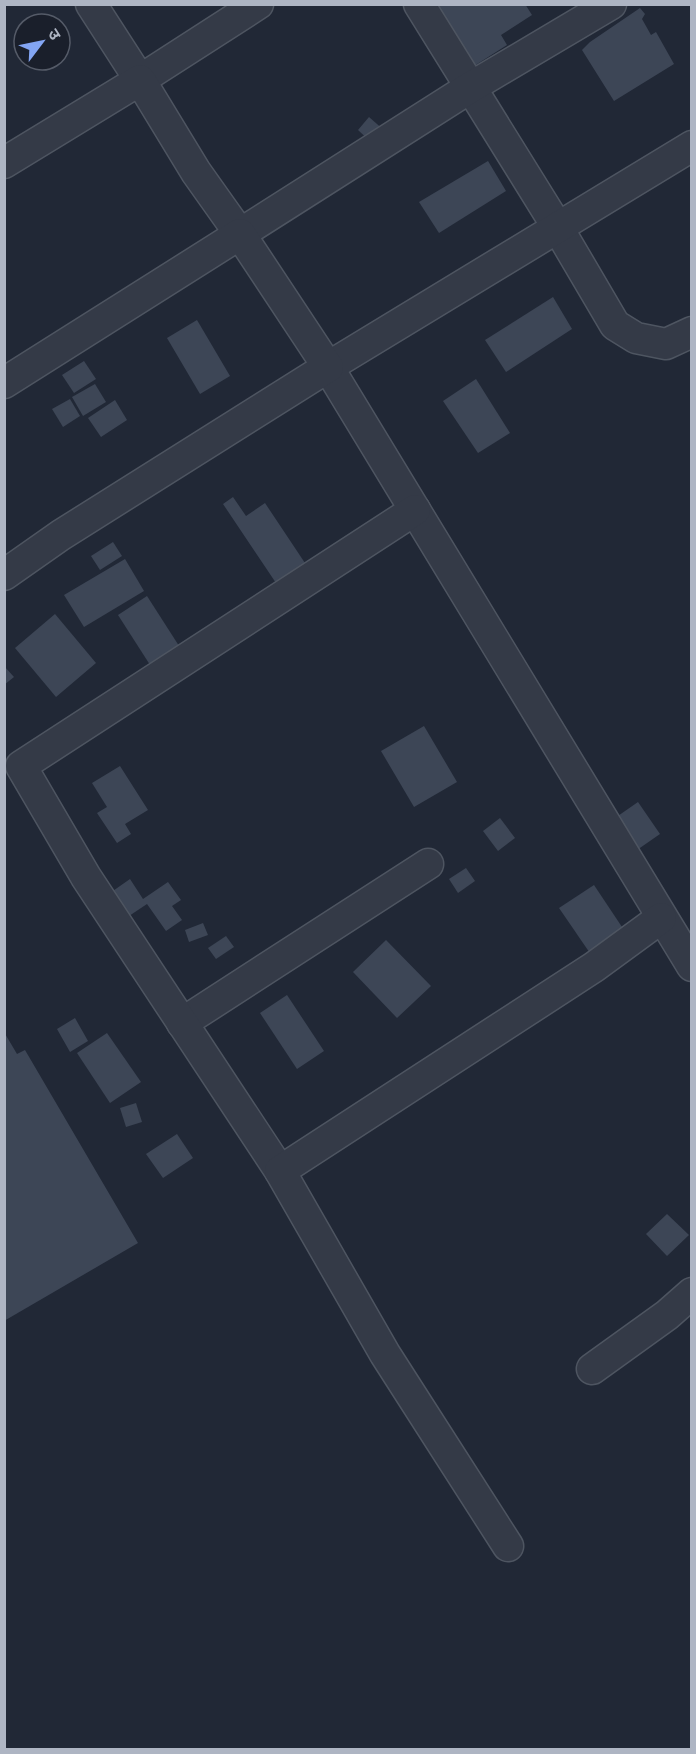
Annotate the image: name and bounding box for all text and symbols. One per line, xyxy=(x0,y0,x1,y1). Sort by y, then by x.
north arrow xyxy=(12,12,72,72)
text: उ xyxy=(44,25,65,44)

